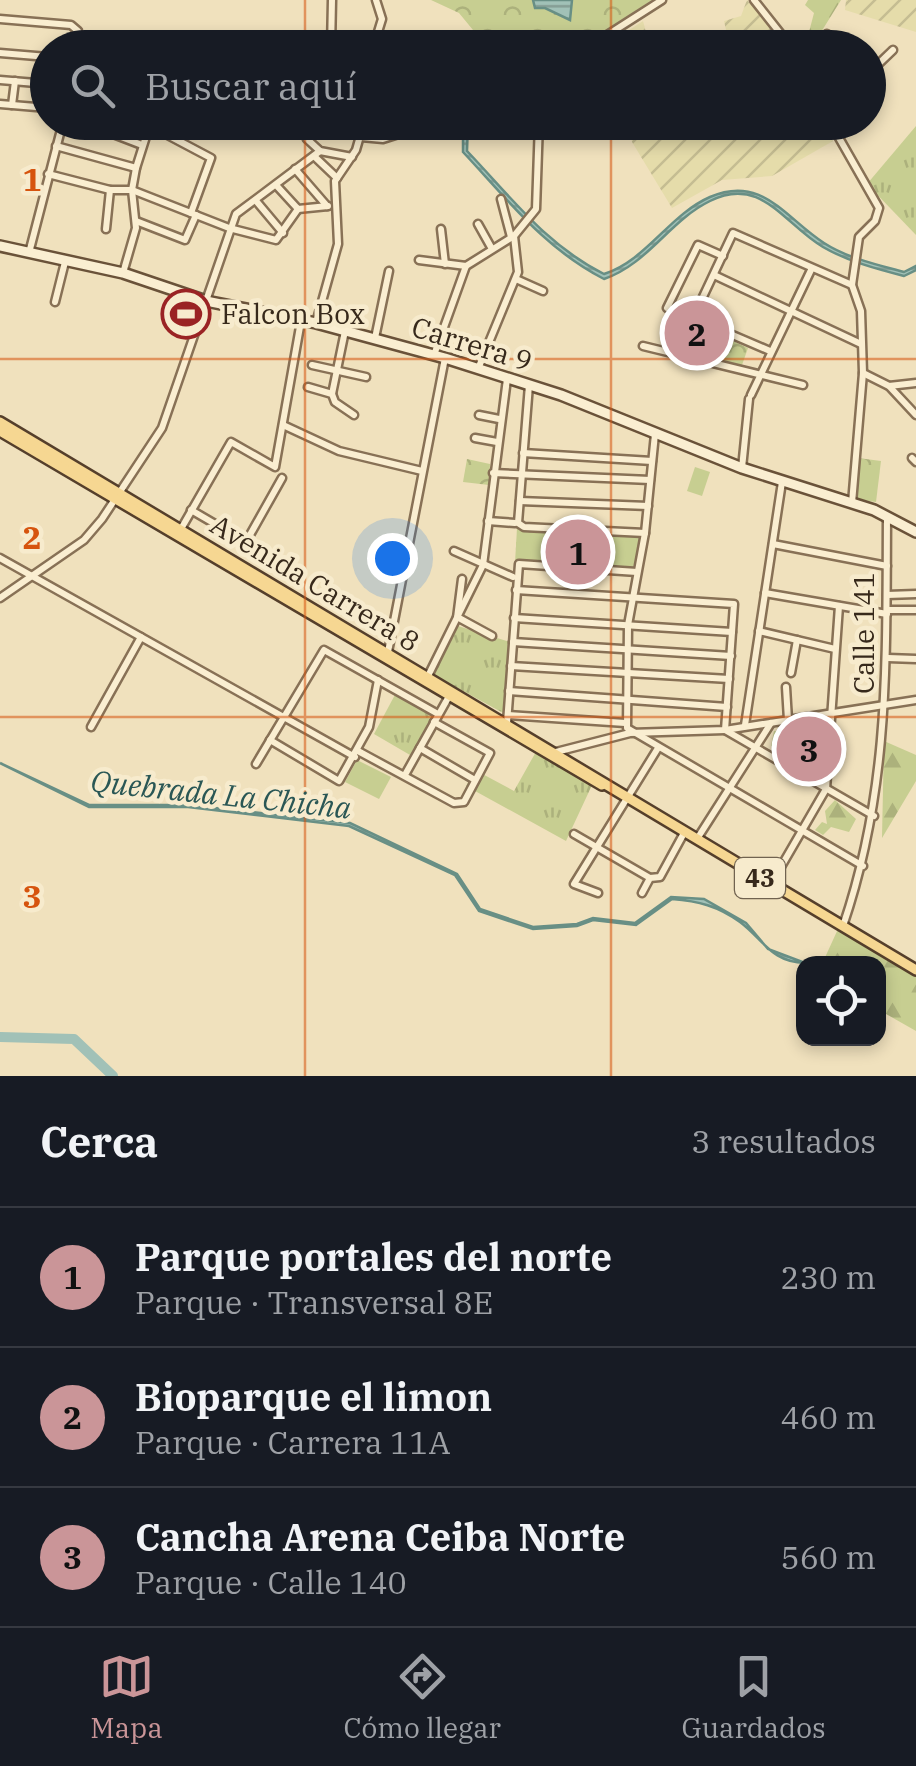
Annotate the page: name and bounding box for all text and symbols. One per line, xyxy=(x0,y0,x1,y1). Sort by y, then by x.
search box xyxy=(30,30,886,140)
icon: search xyxy=(65,58,120,113)
text: Buscar aquí xyxy=(145,61,357,110)
text: 1 xyxy=(22,158,42,200)
sports icon: Falcon Box xyxy=(160,288,212,340)
place label: Falcon Box xyxy=(221,295,365,332)
pin: 2 xyxy=(664,296,730,370)
street label: Carrera 9 xyxy=(407,308,537,379)
street label: Avenida Carrera 8 xyxy=(204,506,427,660)
pin: 1 xyxy=(546,514,610,590)
text: 2 xyxy=(22,516,42,558)
your location xyxy=(367,533,418,584)
street label: Calle 141 xyxy=(845,572,882,694)
pin: 3 xyxy=(776,712,842,786)
water label: Quebrada La Chicha xyxy=(89,760,354,827)
road number: 43 xyxy=(735,858,785,898)
text: 3 xyxy=(22,875,42,917)
map controls xyxy=(796,956,886,1046)
button: locate xyxy=(796,956,886,1046)
text: Cerca xyxy=(40,1114,158,1169)
text: 3 resultados xyxy=(691,1120,876,1162)
text: Parque portales del norte xyxy=(135,1232,612,1281)
text: 1 xyxy=(63,1256,82,1298)
text: 230 m xyxy=(780,1256,876,1298)
text: Parque · Transversal 8E xyxy=(135,1281,493,1323)
text: Bioparque el limon xyxy=(135,1372,492,1421)
text: 2 xyxy=(63,1396,82,1438)
text: 460 m xyxy=(780,1396,876,1438)
text: Parque · Carrera 11A xyxy=(135,1421,450,1463)
text: Cancha Arena Ceiba Norte xyxy=(135,1512,625,1561)
text: 3 xyxy=(63,1536,82,1578)
text: 560 m xyxy=(780,1536,876,1578)
text: Parque · Calle 140 xyxy=(135,1561,407,1603)
tab: Mapa xyxy=(90,1649,163,1746)
tab: Cómo llegar xyxy=(344,1649,501,1746)
tab: Guardados xyxy=(682,1649,826,1746)

